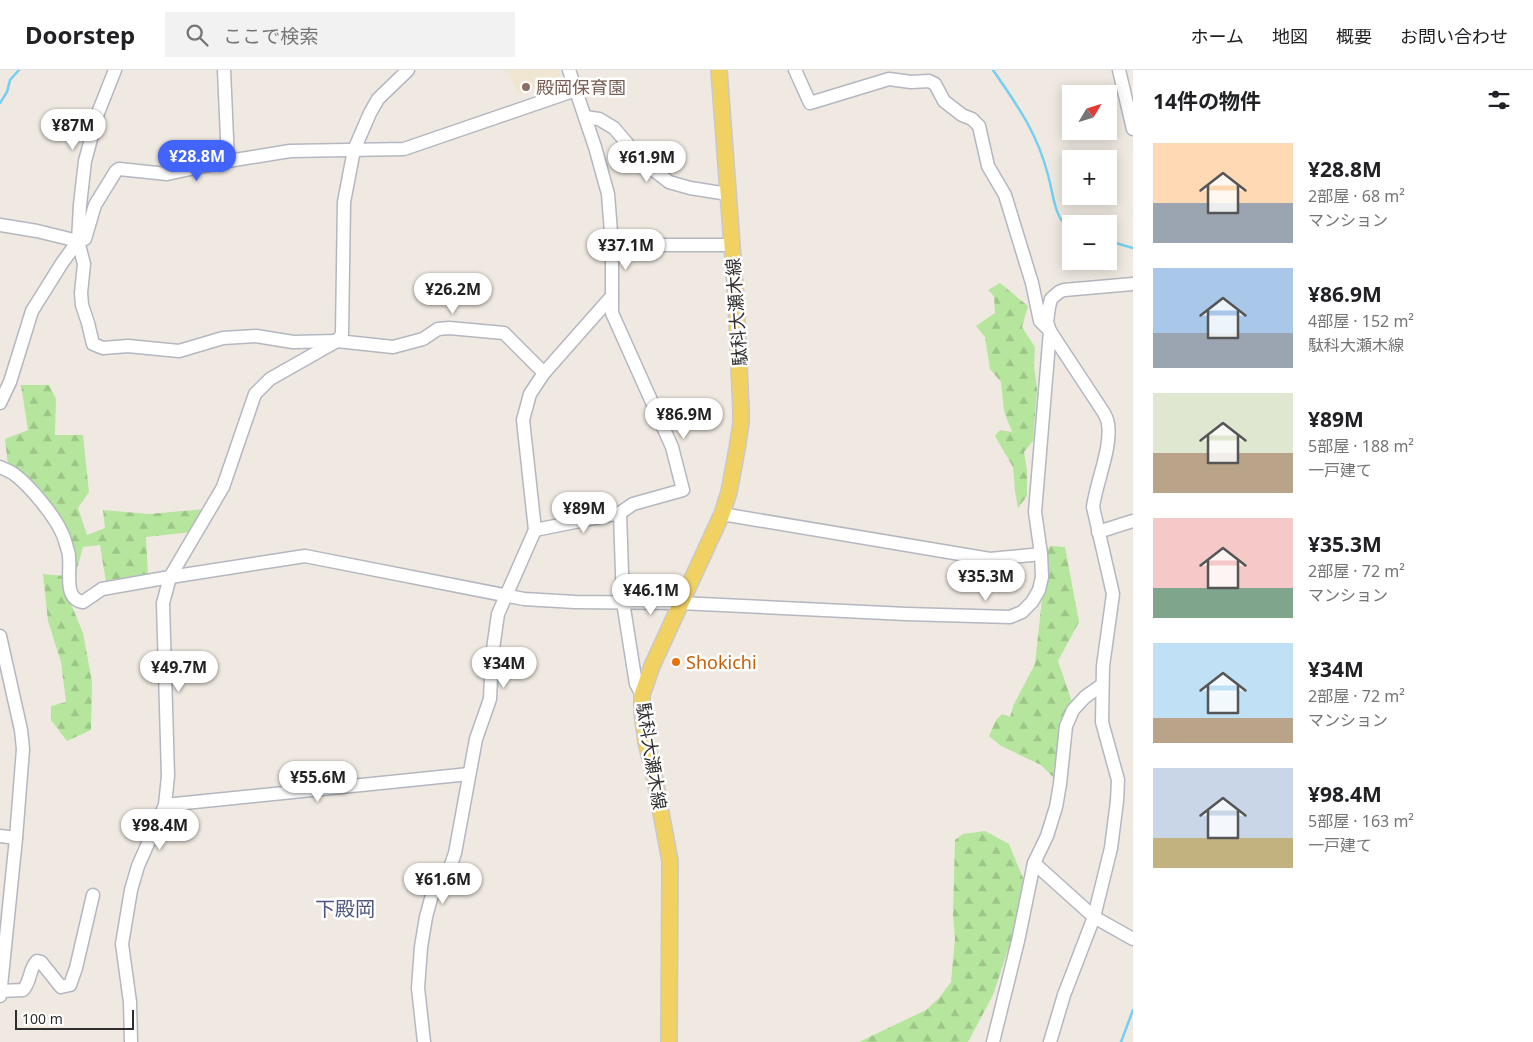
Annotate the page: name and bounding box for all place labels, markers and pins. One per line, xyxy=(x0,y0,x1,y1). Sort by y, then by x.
place label: 殿岡保育園 xyxy=(536,75,626,99)
marker: 殿岡保育園 xyxy=(520,81,532,93)
pin: ¥87M xyxy=(43,108,103,151)
pin: ¥28.8M xyxy=(156,140,238,182)
pin: ¥61.9M xyxy=(606,140,688,183)
pin: ¥37.1M xyxy=(585,228,667,271)
pin: ¥26.2M xyxy=(412,272,494,315)
pin: ¥86.9M xyxy=(643,398,725,440)
pin: ¥89M xyxy=(554,492,614,534)
pin: ¥35.3M xyxy=(945,560,1027,602)
pin: ¥46.1M xyxy=(610,574,692,616)
pin: ¥34M xyxy=(474,646,534,689)
pin: ¥49.7M xyxy=(138,650,220,693)
place label: Shokichi xyxy=(686,650,757,674)
marker: Shokichi xyxy=(670,656,682,668)
pin: ¥55.6M xyxy=(277,760,359,803)
pin: ¥98.4M xyxy=(119,808,201,851)
pin: ¥61.6M xyxy=(402,862,484,905)

